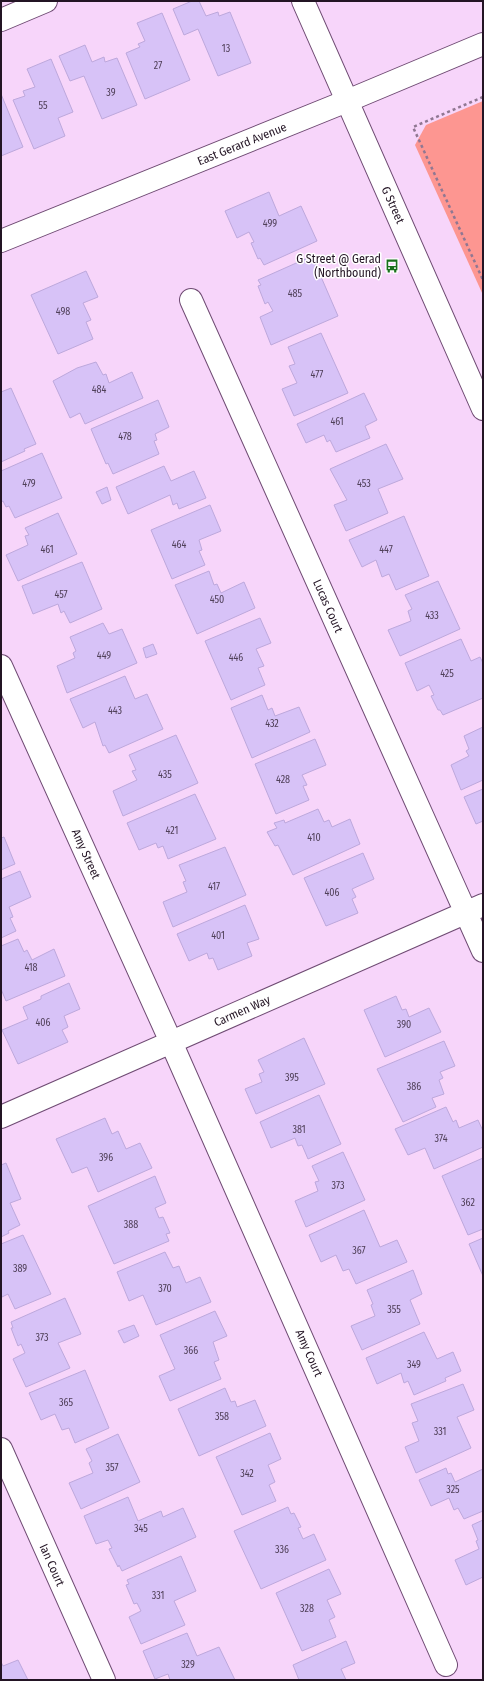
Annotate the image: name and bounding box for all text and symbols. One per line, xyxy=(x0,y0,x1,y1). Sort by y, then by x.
house number: 13 xyxy=(222,43,231,55)
house number: 27 xyxy=(154,60,162,72)
house number: 39 xyxy=(106,87,116,99)
house number: 55 xyxy=(38,100,48,112)
street label: East Gerard Avenue xyxy=(195,120,289,168)
street label: G Street xyxy=(379,184,407,226)
house number: 499 xyxy=(263,218,277,230)
place label: G Street @ Gerad (Northbound) xyxy=(296,252,381,280)
bus stop icon: G Street @ Gerad (Northbound) xyxy=(384,258,400,274)
house number: 485 xyxy=(288,288,303,300)
house number: 498 xyxy=(56,306,70,318)
house number: 477 xyxy=(311,369,323,381)
house number: 484 xyxy=(92,384,106,396)
house number: 461 xyxy=(330,416,344,428)
house number: 478 xyxy=(118,431,132,443)
house number: 479 xyxy=(22,478,36,490)
house number: 453 xyxy=(357,478,371,490)
house number: 464 xyxy=(172,539,186,551)
house number: 461 xyxy=(40,544,54,556)
house number: 447 xyxy=(379,544,393,556)
street label: Lucas Court xyxy=(310,577,346,635)
house number: 457 xyxy=(54,589,68,601)
house number: 450 xyxy=(210,594,224,606)
house number: 433 xyxy=(425,610,439,622)
house number: 449 xyxy=(97,650,111,662)
house number: 446 xyxy=(229,652,243,664)
house number: 425 xyxy=(440,668,454,680)
house number: 443 xyxy=(108,705,123,717)
house number: 432 xyxy=(265,718,279,730)
house number: 435 xyxy=(158,769,172,781)
house number: 428 xyxy=(276,774,290,786)
house number: 421 xyxy=(166,825,178,837)
street label: Amy Street xyxy=(69,827,103,881)
house number: 410 xyxy=(307,832,321,844)
house number: 417 xyxy=(208,881,220,893)
house number: 406 xyxy=(324,887,340,899)
house number: 401 xyxy=(211,930,225,942)
house number: 418 xyxy=(24,962,38,974)
street label: Carmen Way xyxy=(212,992,273,1030)
house number: 406 xyxy=(35,1017,51,1029)
house number: 390 xyxy=(397,1019,411,1031)
house number: 395 xyxy=(285,1072,299,1084)
house number: 386 xyxy=(407,1081,421,1093)
house number: 381 xyxy=(292,1124,306,1136)
house number: 374 xyxy=(434,1133,448,1145)
house number: 396 xyxy=(99,1152,113,1164)
house number: 373 xyxy=(332,1180,345,1192)
house number: 362 xyxy=(461,1197,475,1209)
house number: 388 xyxy=(124,1219,138,1231)
house number: 367 xyxy=(352,1245,366,1257)
house number: 389 xyxy=(13,1263,27,1275)
house number: 370 xyxy=(158,1283,172,1295)
house number: 355 xyxy=(387,1304,401,1316)
street label: Amy Court xyxy=(292,1327,326,1379)
house number: 373 xyxy=(36,1332,49,1344)
house number: 366 xyxy=(184,1345,198,1357)
house number: 349 xyxy=(407,1359,421,1371)
house number: 365 xyxy=(59,1397,73,1409)
house number: 358 xyxy=(215,1411,229,1423)
house number: 331 xyxy=(434,1426,446,1438)
house number: 357 xyxy=(106,1462,118,1474)
house number: 342 xyxy=(240,1468,254,1480)
house number: 325 xyxy=(446,1484,460,1496)
house number: 345 xyxy=(134,1523,148,1535)
street label: Ian Court xyxy=(37,1542,68,1588)
house number: 336 xyxy=(275,1544,289,1556)
house number: 331 xyxy=(152,1590,164,1602)
house number: 328 xyxy=(300,1603,314,1615)
house number: 329 xyxy=(181,1659,195,1671)

